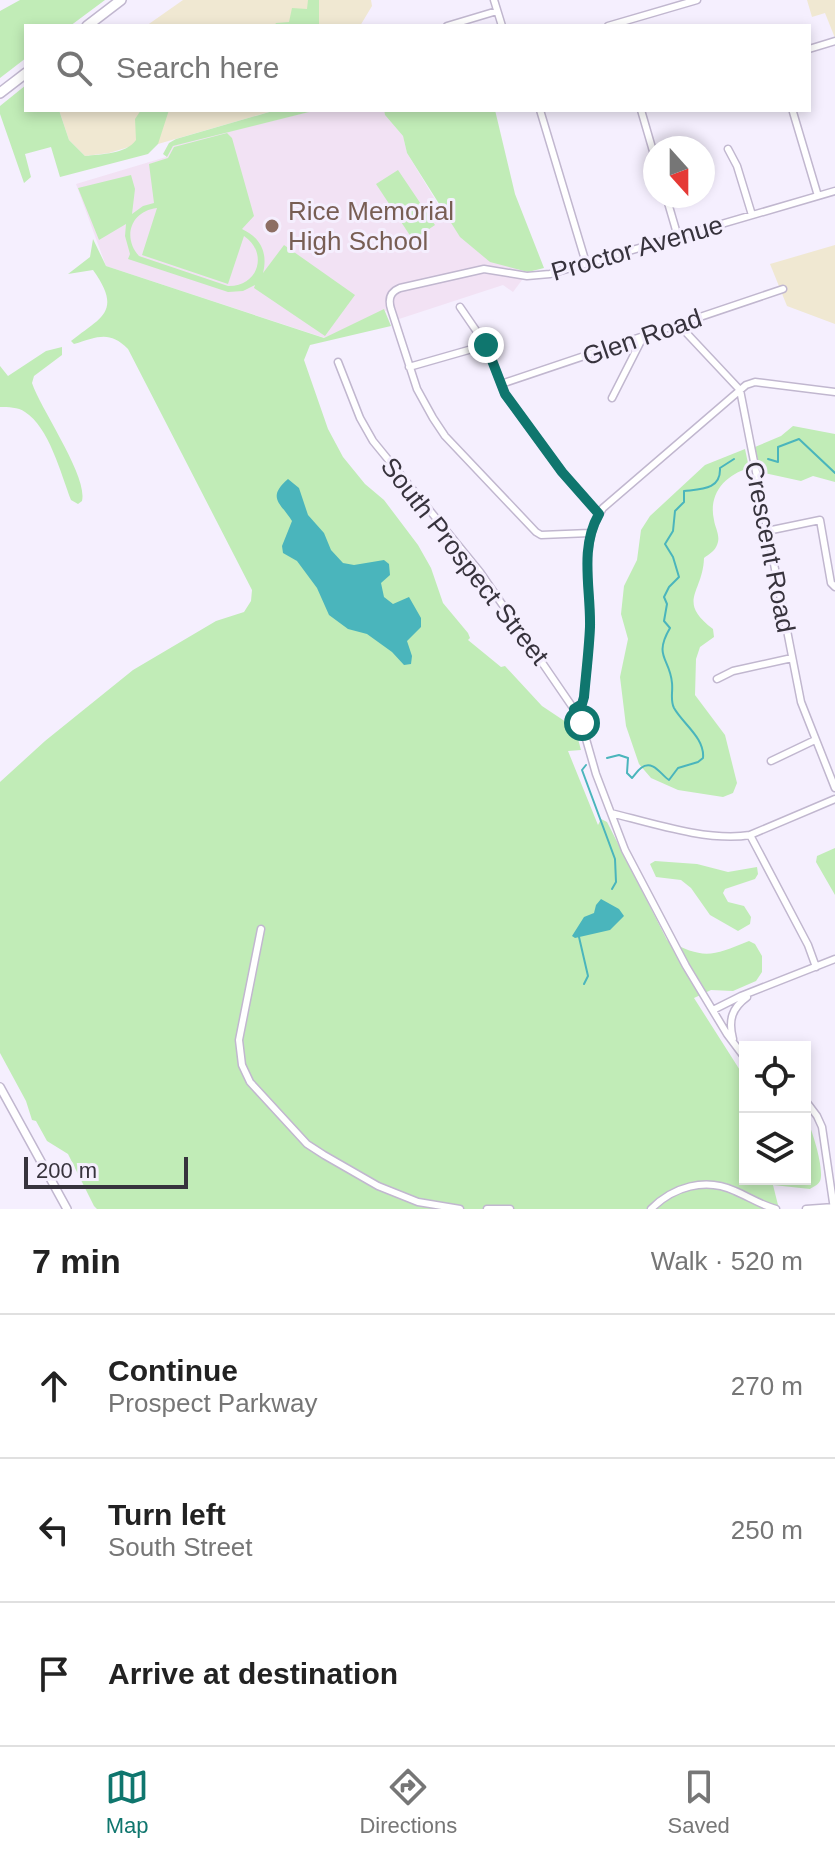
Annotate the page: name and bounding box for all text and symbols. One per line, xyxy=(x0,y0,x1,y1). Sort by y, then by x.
search box xyxy=(24,24,811,112)
icon: search xyxy=(52,46,96,90)
text: Search here xyxy=(116,51,279,84)
north arrow xyxy=(643,136,715,208)
place label: Rice Memorial High School xyxy=(288,196,454,256)
street label: Proctor Avenue xyxy=(548,209,726,287)
marker: Rice Memorial High School xyxy=(263,217,281,235)
street label: Glen Road xyxy=(578,303,706,371)
route end xyxy=(468,327,504,363)
street label: South Prospect Street xyxy=(375,452,556,671)
street label: Crescent Road xyxy=(739,459,801,635)
route start xyxy=(564,705,600,741)
map controls xyxy=(739,1041,811,1185)
button: locate xyxy=(739,1041,811,1113)
button: layers xyxy=(739,1113,811,1185)
scale bar xyxy=(24,1153,188,1189)
text: 200 m xyxy=(36,1158,97,1183)
text: 7 min xyxy=(32,1242,121,1280)
text: Walk · 520 m xyxy=(651,1246,803,1276)
text: Continue xyxy=(108,1354,238,1387)
icon: ahead xyxy=(32,1364,76,1408)
text: 270 m xyxy=(731,1371,803,1401)
text: Prospect Parkway xyxy=(108,1388,318,1418)
text: Turn left xyxy=(108,1498,226,1531)
icon: left xyxy=(32,1508,76,1552)
text: 250 m xyxy=(731,1515,803,1545)
text: South Street xyxy=(108,1532,253,1562)
icon: arrive xyxy=(32,1652,76,1696)
text: Arrive at destination xyxy=(108,1657,398,1690)
tab: Map xyxy=(105,1765,149,1839)
tab: Directions xyxy=(359,1765,457,1839)
tab: Saved xyxy=(667,1765,730,1839)

